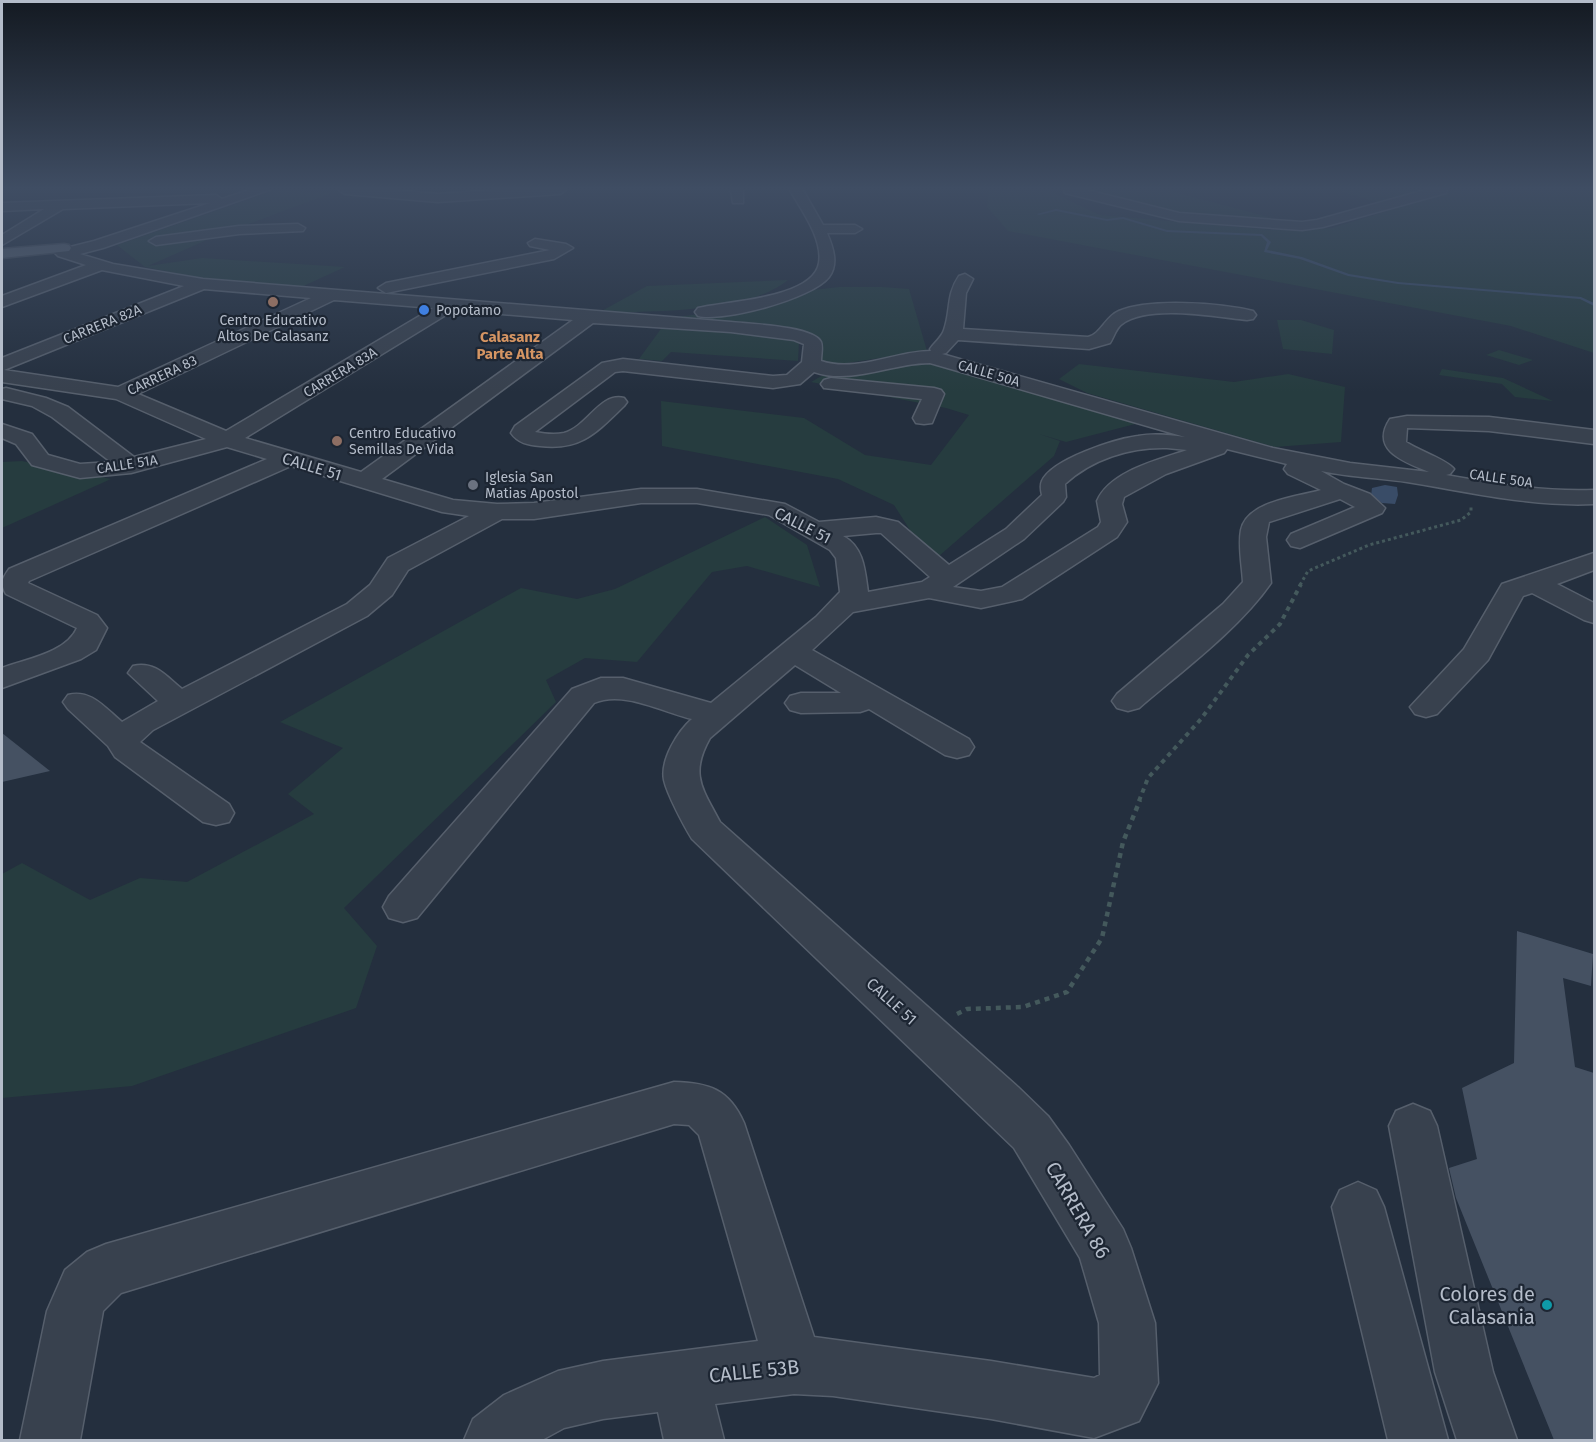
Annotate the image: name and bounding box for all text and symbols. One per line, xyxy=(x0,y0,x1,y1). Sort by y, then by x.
marker: Centro Educativo Altos De Calasanz xyxy=(266,295,280,309)
street label: CARRERA 82A xyxy=(61,301,144,348)
place label: Popotamo xyxy=(436,302,501,319)
marker: Popotamo xyxy=(417,303,431,317)
place label: Centro Educativo Altos De Calasanz xyxy=(218,312,328,345)
district label: Calasanz Parte Alta xyxy=(477,328,543,363)
street label: CARRERA 83A xyxy=(300,344,380,401)
street label: CARRERA 83 xyxy=(125,352,200,399)
street label: CALLE 50A xyxy=(956,357,1022,390)
place label: Centro Educativo Semillas De Vida xyxy=(349,425,456,458)
marker: Centro Educativo Semillas De Vida xyxy=(330,434,344,448)
street label: CALLE 51 xyxy=(280,448,344,484)
street label: CALLE 51A xyxy=(95,451,159,478)
street label: CALLE 50A xyxy=(1468,466,1534,491)
place label: Iglesia San Matias Apostol xyxy=(485,469,578,502)
marker: Iglesia San Matias Apostol xyxy=(466,478,480,492)
street label: CALLE 51 xyxy=(771,503,834,548)
street label: CALLE 51 xyxy=(863,974,921,1029)
street label: CARRERA 86 xyxy=(1041,1157,1115,1263)
place label: Colores de Calasania xyxy=(1440,1282,1535,1329)
marker: Colores de Calasania xyxy=(1540,1298,1554,1312)
street label: CALLE 53B xyxy=(708,1354,800,1388)

